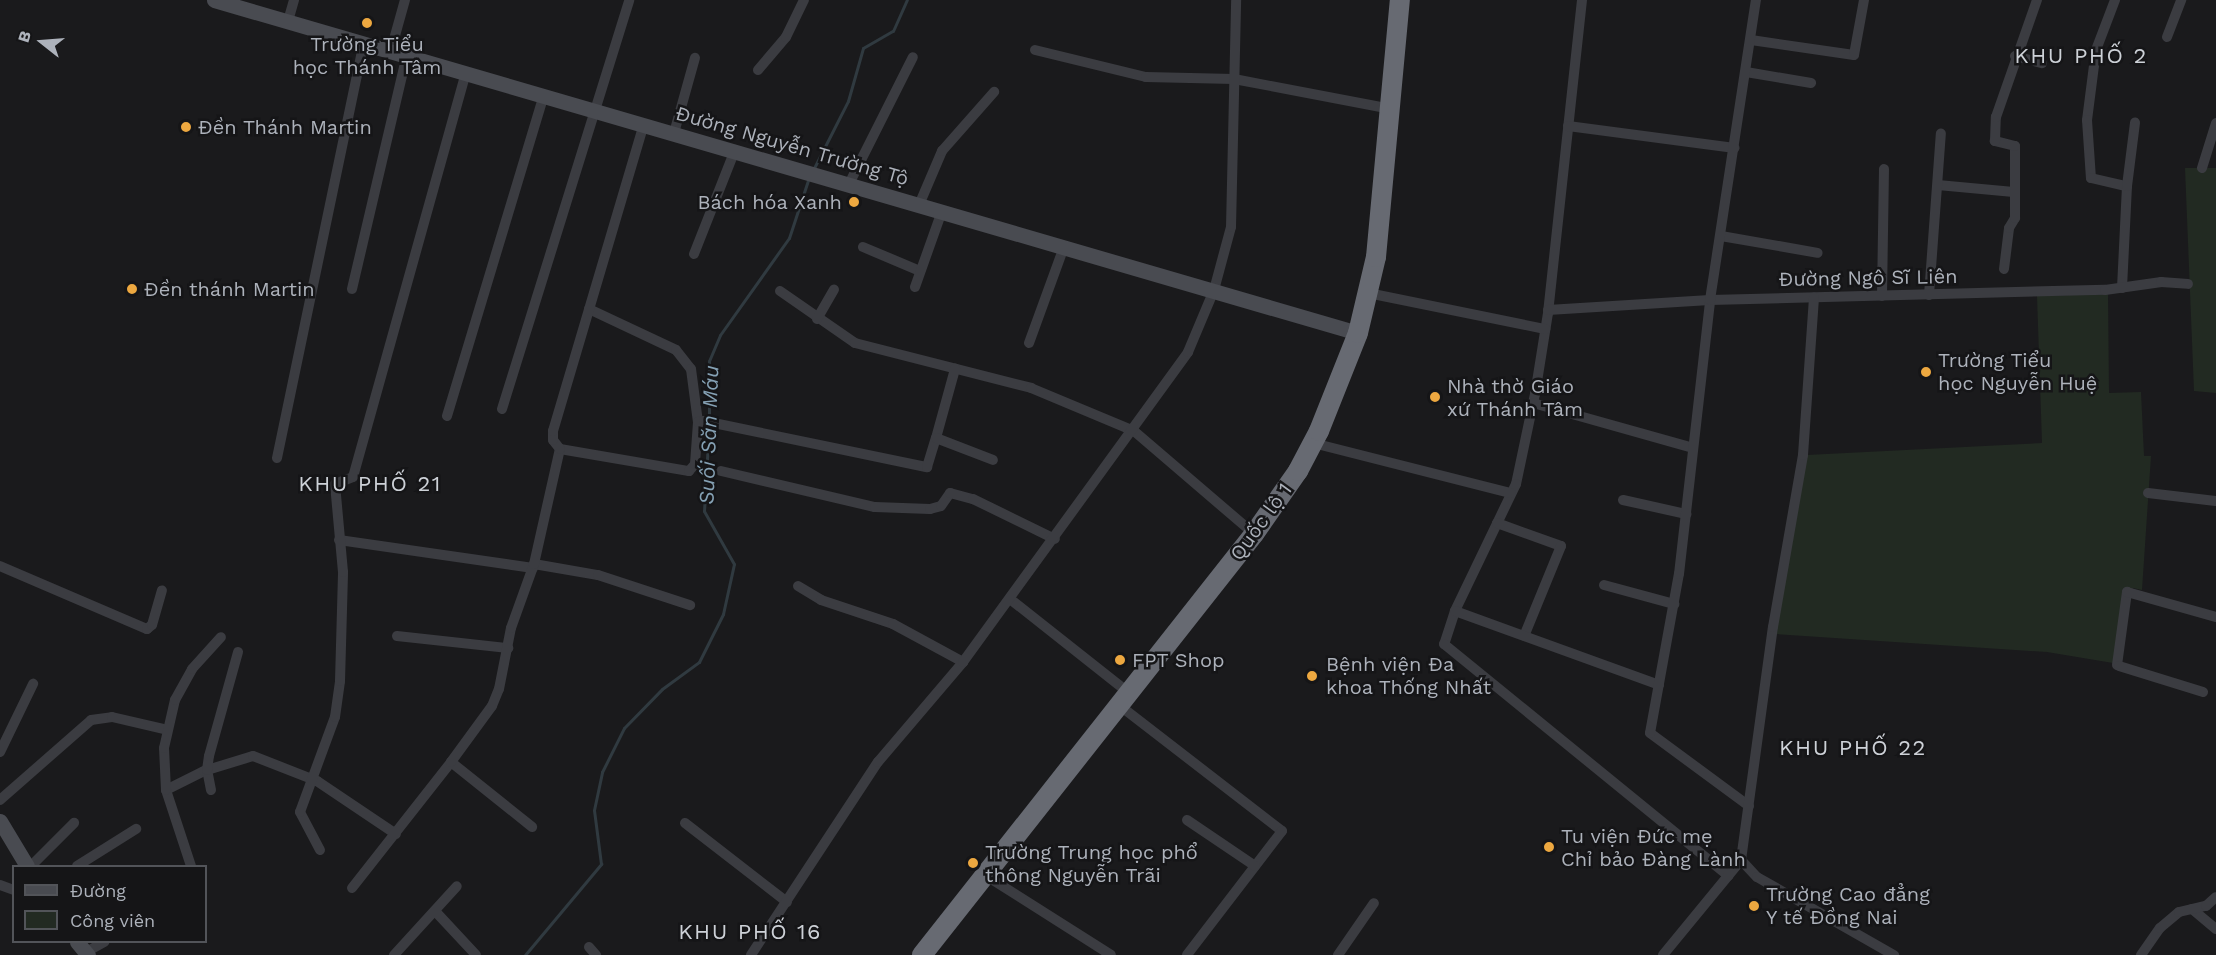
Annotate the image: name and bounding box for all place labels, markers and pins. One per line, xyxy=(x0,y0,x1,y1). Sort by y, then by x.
marker: Trường Tiểu học Thánh Tâm xyxy=(360,16,374,30)
place label: Trường Tiểu học Thánh Tâm xyxy=(292,33,442,80)
place label: Đền Thánh Martin xyxy=(198,115,372,139)
marker: Đền Thánh Martin xyxy=(179,120,193,134)
place label: Bách hóa Xanh xyxy=(697,190,842,214)
marker: Bách hóa Xanh xyxy=(847,195,861,209)
place label: Đền thánh Martin xyxy=(144,277,315,301)
marker: Đền thánh Martin xyxy=(125,282,139,296)
place label: Trường Tiểu học Nguyễn Huệ xyxy=(1938,348,2097,395)
marker: Trường Tiểu học Nguyễn Huệ xyxy=(1919,365,1933,379)
place label: Nhà thờ Giáo xứ Thánh Tâm xyxy=(1447,374,1584,421)
marker: Nhà thờ Giáo xứ Thánh Tâm xyxy=(1428,390,1442,404)
place label: FPT Shop xyxy=(1132,648,1225,672)
place label: Bệnh viện Đa khoa Thống Nhất xyxy=(1326,652,1492,699)
marker: FPT Shop xyxy=(1113,653,1127,667)
marker: Bệnh viện Đa khoa Thống Nhất xyxy=(1303,667,1321,685)
place label: Tu viện Đức mẹ Chỉ bảo Đàng Lành xyxy=(1561,824,1746,871)
place label: Trường Trung học phổ thông Nguyễn Trãi xyxy=(985,840,1198,887)
marker: Tu viện Đức mẹ Chỉ bảo Đàng Lành xyxy=(1542,840,1556,854)
marker: Trường Trung học phổ thông Nguyễn Trãi xyxy=(966,856,980,870)
place label: Trường Cao đẳng Y tế Đồng Nai xyxy=(1766,882,1930,929)
marker: Trường Cao đẳng Y tế Đồng Nai xyxy=(1747,899,1761,913)

